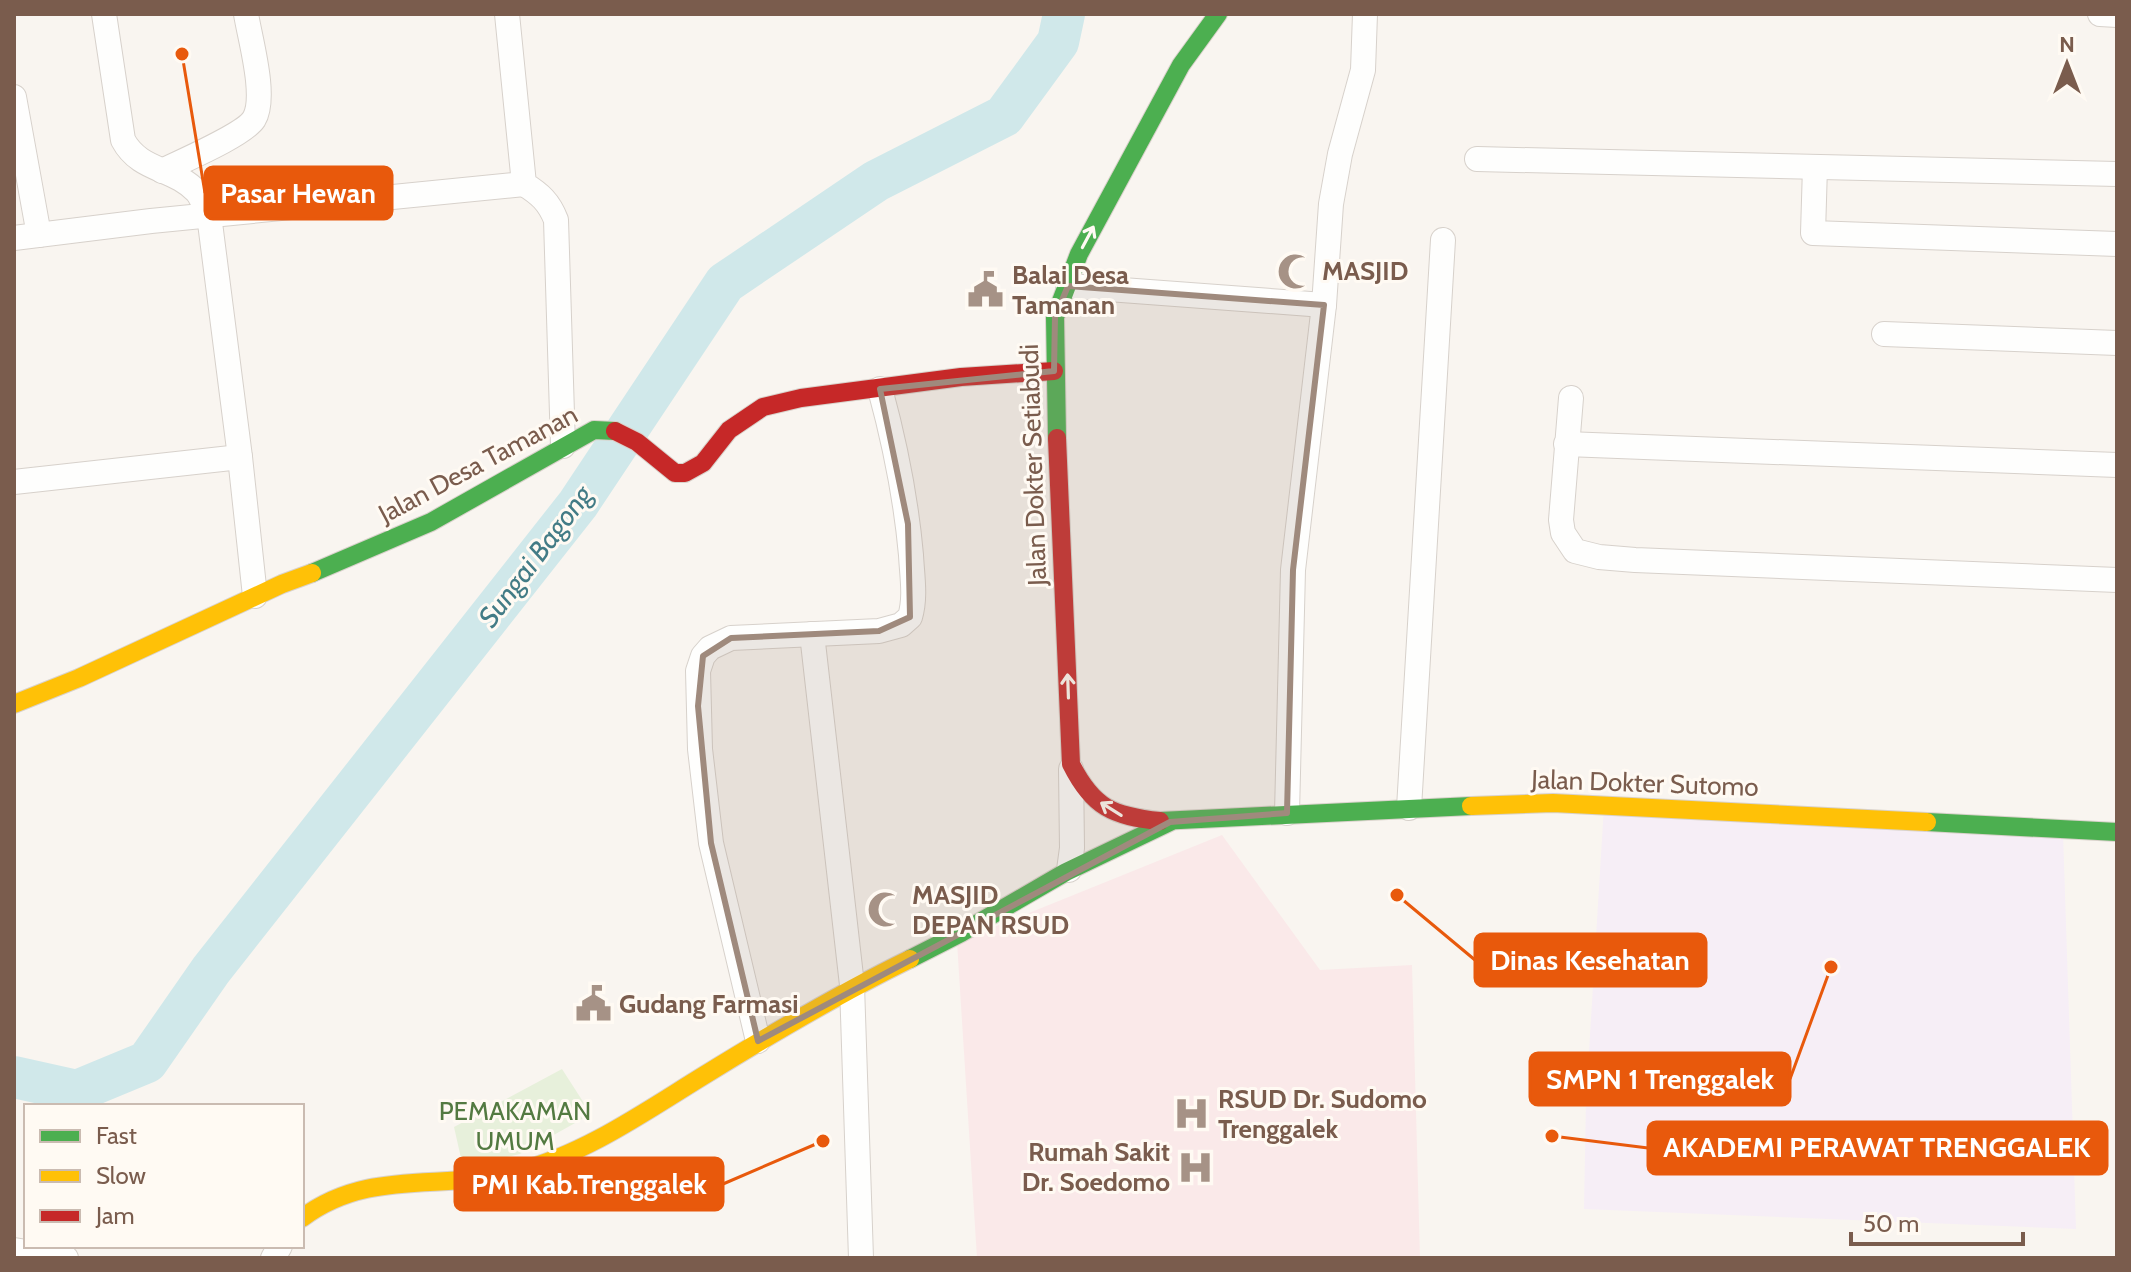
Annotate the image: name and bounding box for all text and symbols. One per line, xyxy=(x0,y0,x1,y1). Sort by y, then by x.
north arrow xyxy=(2027,24,2107,104)
text: N xyxy=(2059,31,2075,58)
callout: Pasar Hewan xyxy=(205,167,392,219)
text: Pasar Hewan xyxy=(220,176,376,210)
one-way arrow xyxy=(1081,225,1097,249)
mosque icon: MASJID xyxy=(1277,252,1315,290)
place label: MASJID xyxy=(1322,255,1408,287)
place label: Balai Desa Tamanan xyxy=(1012,259,1129,321)
public building icon: Balai Desa Tamanan xyxy=(967,271,1005,309)
street label: Jalan Dokter Setiabudi xyxy=(1013,344,1053,587)
street label: Jalan Desa Tamanan xyxy=(372,398,583,530)
water label: Sungai Bagong xyxy=(471,478,600,633)
one-way arrow xyxy=(1060,673,1075,700)
street label: Jalan Dokter Sutomo xyxy=(1530,763,1759,803)
one-way arrow xyxy=(1100,801,1123,817)
place label: MASJID DEPAN RSUD xyxy=(912,879,1069,941)
mosque icon: MASJID DEPAN RSUD xyxy=(867,891,905,929)
callout: Dinas Kesehatan xyxy=(1475,934,1706,986)
text: Dinas Kesehatan xyxy=(1490,943,1690,977)
public building icon: Gudang Farmasi xyxy=(574,985,612,1023)
place label: Gudang Farmasi xyxy=(619,988,798,1020)
callout: SMPN 1 Trenggalek xyxy=(1530,1053,1790,1105)
text: SMPN 1 Trenggalek xyxy=(1546,1062,1774,1096)
place label: RSUD Dr. Sudomo Trenggalek xyxy=(1218,1083,1427,1145)
park label: PEMAKAMAN UMUM xyxy=(439,1095,591,1157)
hospital icon: RSUD Dr. Sudomo Trenggalek xyxy=(1173,1095,1211,1133)
legend xyxy=(24,1104,304,1248)
text: Fast xyxy=(96,1121,137,1150)
callout: AKADEMI PERAWAT TRENGGALEK xyxy=(1648,1122,2107,1174)
text: AKADEMI PERAWAT TRENGGALEK xyxy=(1663,1130,2091,1164)
place label: Rumah Sakit Dr. Soedomo xyxy=(1022,1136,1170,1198)
hospital icon: Rumah Sakit Dr. Soedomo xyxy=(1177,1148,1215,1186)
callout: PMI Kab.Trenggalek xyxy=(455,1158,723,1210)
text: Slow xyxy=(96,1161,146,1190)
text: PMI Kab.Trenggalek xyxy=(471,1167,707,1201)
scale bar xyxy=(1851,1196,2023,1246)
text: Jam xyxy=(95,1201,134,1230)
text: 50 m xyxy=(1863,1209,1919,1238)

